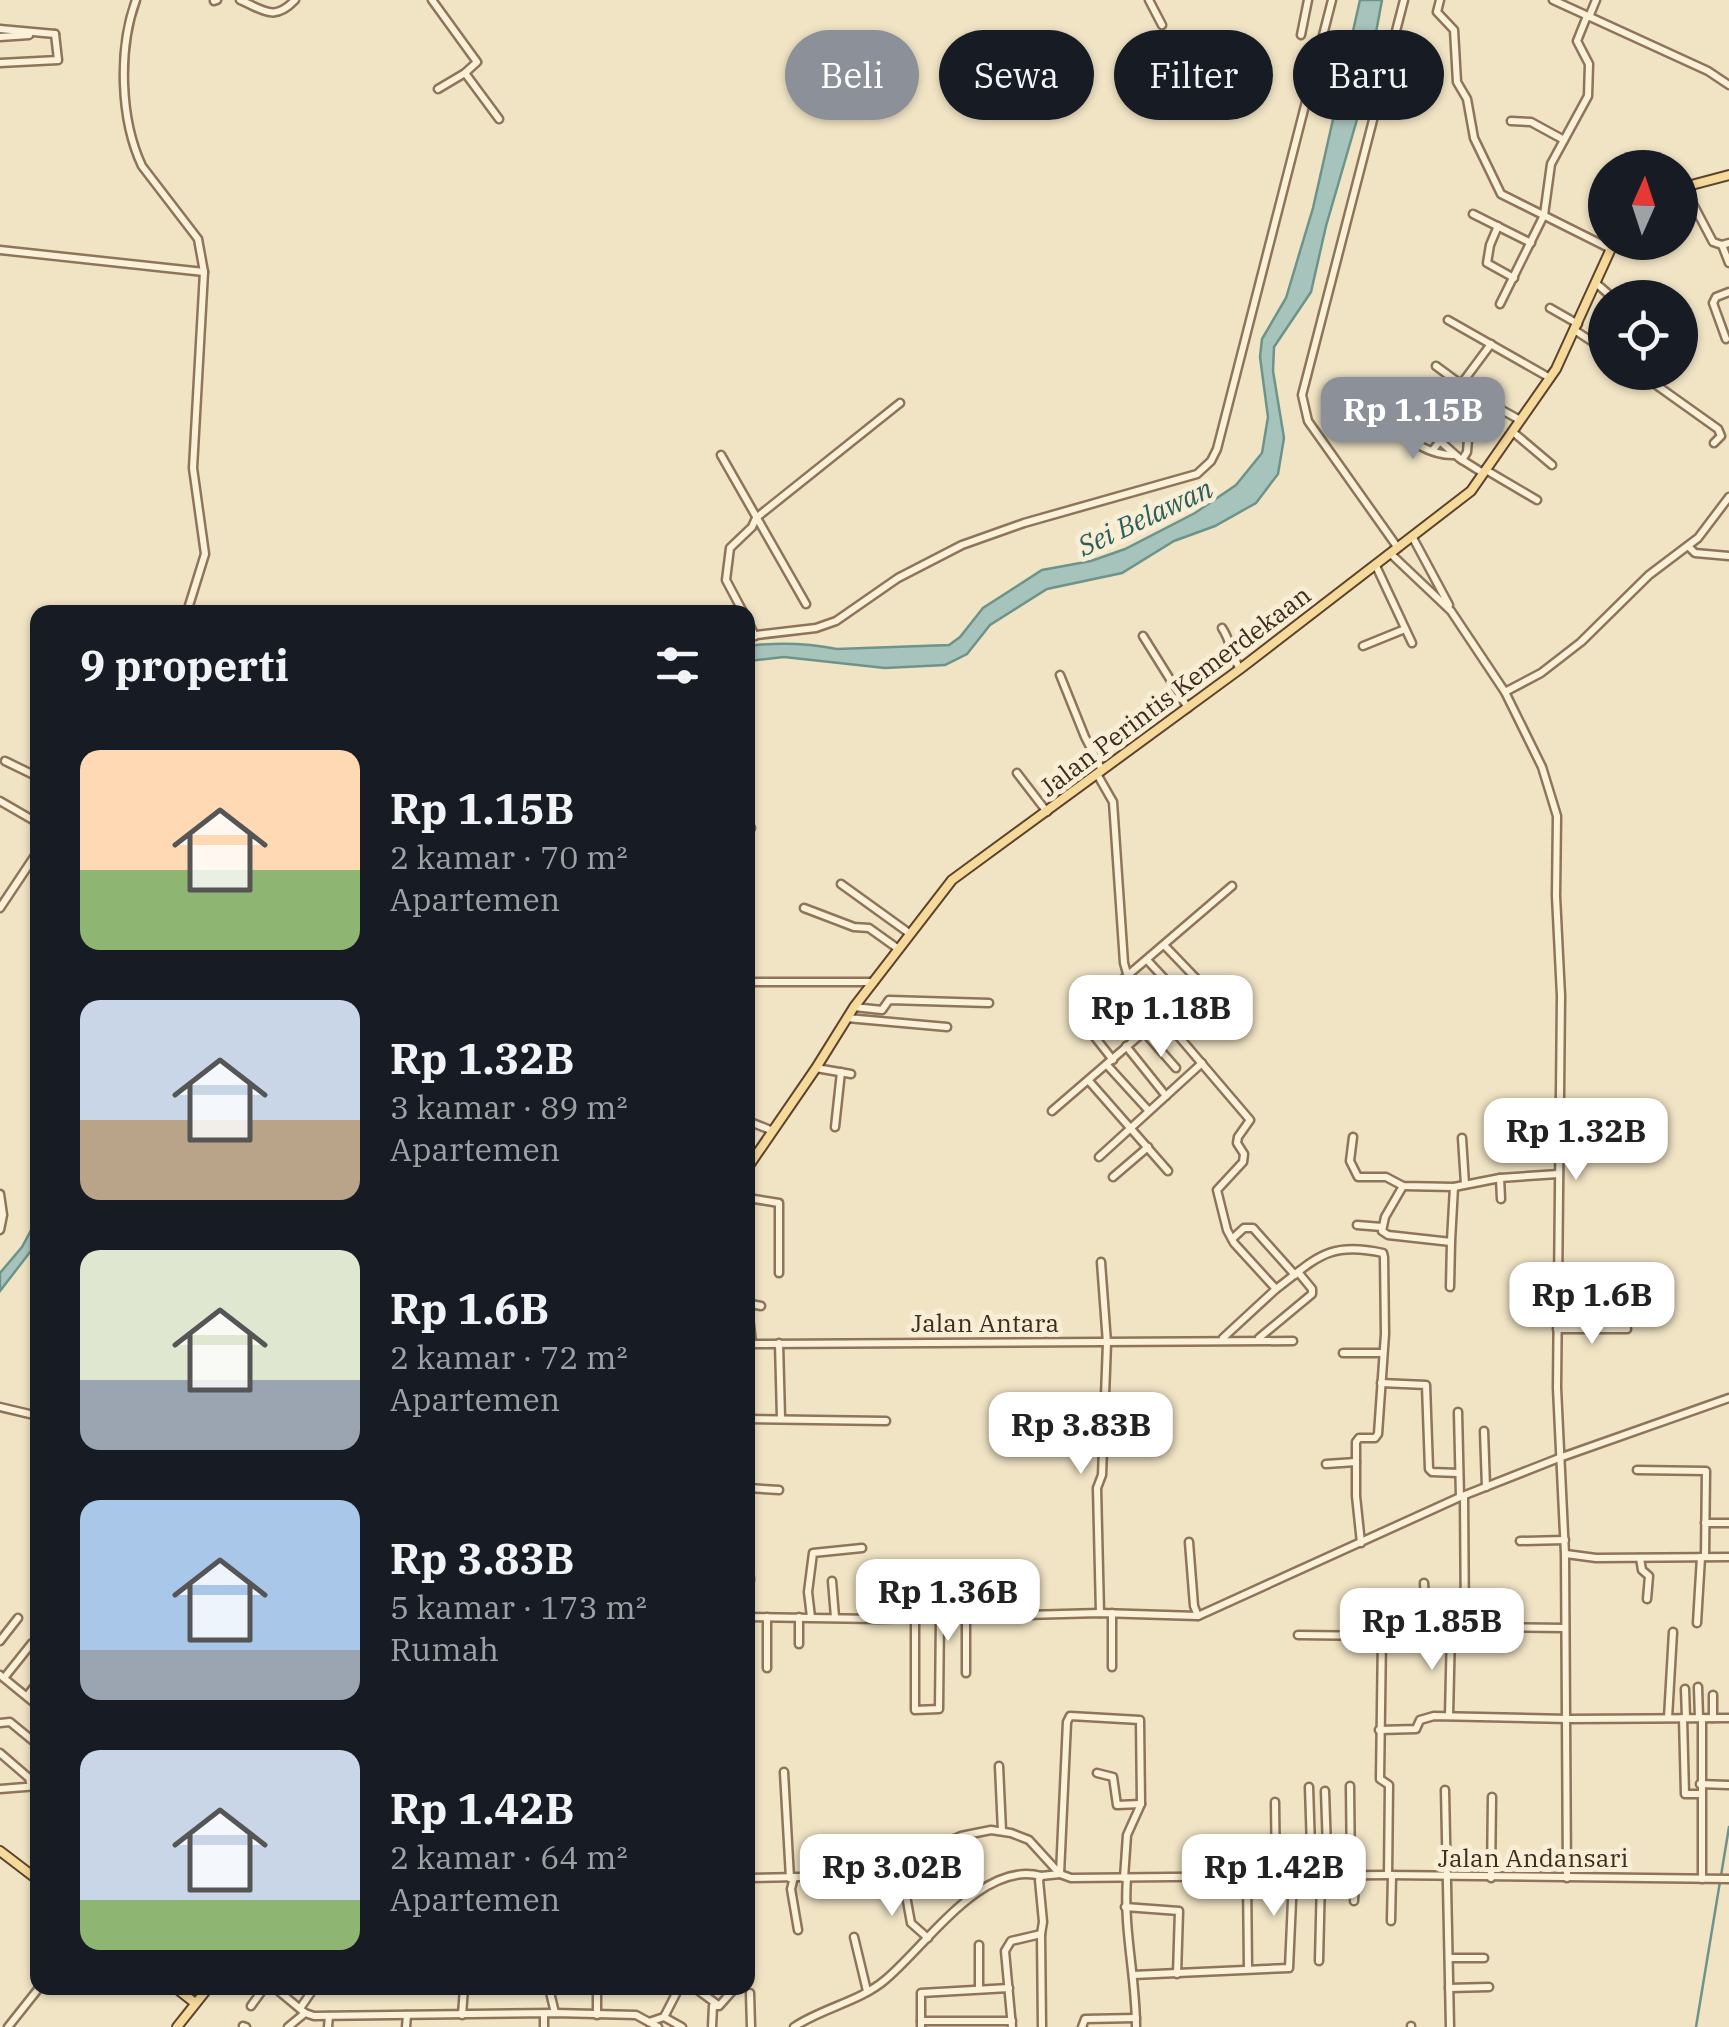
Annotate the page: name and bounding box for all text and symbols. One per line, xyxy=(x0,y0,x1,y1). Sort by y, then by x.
chip: Beli xyxy=(785,30,919,120)
chip: Sewa xyxy=(939,30,1094,120)
chip: Filter xyxy=(1114,30,1273,120)
chip: Baru xyxy=(1293,30,1444,120)
north arrow xyxy=(1588,150,1698,260)
map controls xyxy=(1588,150,1698,390)
button: locate xyxy=(1588,280,1698,390)
pin: Rp 1.15B xyxy=(1310,377,1516,462)
text: Rp 1.15B xyxy=(1343,388,1483,430)
water label: Sei Belawan xyxy=(1070,469,1218,564)
street label: Jalan Perintis Kemerdekaan xyxy=(1032,578,1317,803)
text: 9 properti xyxy=(80,638,289,693)
icon: filters xyxy=(650,638,705,693)
text: Rp 1.15B xyxy=(390,781,574,836)
icon: home xyxy=(160,790,280,910)
text: 2 kamar · 70 m² xyxy=(390,836,628,878)
text: Apartemen xyxy=(390,878,560,920)
pin: Rp 1.18B xyxy=(1058,975,1264,1060)
text: Rp 1.18B xyxy=(1091,986,1231,1028)
text: Rp 1.32B xyxy=(390,1031,574,1086)
icon: home xyxy=(160,1040,280,1160)
text: 3 kamar · 89 m² xyxy=(390,1086,628,1128)
pin: Rp 1.32B xyxy=(1473,1098,1679,1183)
text: Rp 1.32B xyxy=(1506,1109,1646,1151)
text: Apartemen xyxy=(390,1128,560,1170)
pin: Rp 1.6B xyxy=(1500,1262,1684,1347)
text: Rp 1.6B xyxy=(1531,1273,1653,1315)
text: Rp 1.6B xyxy=(390,1281,549,1336)
icon: home xyxy=(160,1290,280,1410)
street label: Jalan Antara xyxy=(911,1306,1059,1339)
text: 2 kamar · 72 m² xyxy=(390,1336,628,1378)
text: Apartemen xyxy=(390,1378,560,1420)
pin: Rp 3.83B xyxy=(978,1392,1184,1477)
text: Rp 3.83B xyxy=(1011,1403,1151,1445)
text: Rp 3.83B xyxy=(390,1531,574,1586)
icon: home xyxy=(160,1540,280,1660)
pin: Rp 1.36B xyxy=(845,1559,1051,1644)
text: Rp 1.36B xyxy=(878,1570,1018,1612)
text: 5 kamar · 173 m² xyxy=(390,1586,647,1628)
pin: Rp 1.85B xyxy=(1329,1588,1535,1673)
text: Rp 1.85B xyxy=(1362,1599,1502,1641)
text: Rumah xyxy=(390,1628,499,1670)
text: Rp 1.42B xyxy=(390,1781,574,1836)
icon: home xyxy=(160,1790,280,1910)
pin: Rp 3.02B xyxy=(789,1834,995,1919)
pin: Rp 1.42B xyxy=(1171,1834,1377,1919)
text: 2 kamar · 64 m² xyxy=(390,1836,628,1878)
street label: Jalan Andansari xyxy=(1438,1841,1628,1874)
text: Rp 3.02B xyxy=(822,1845,962,1887)
text: Rp 1.42B xyxy=(1204,1845,1344,1887)
text: Apartemen xyxy=(390,1878,560,1920)

